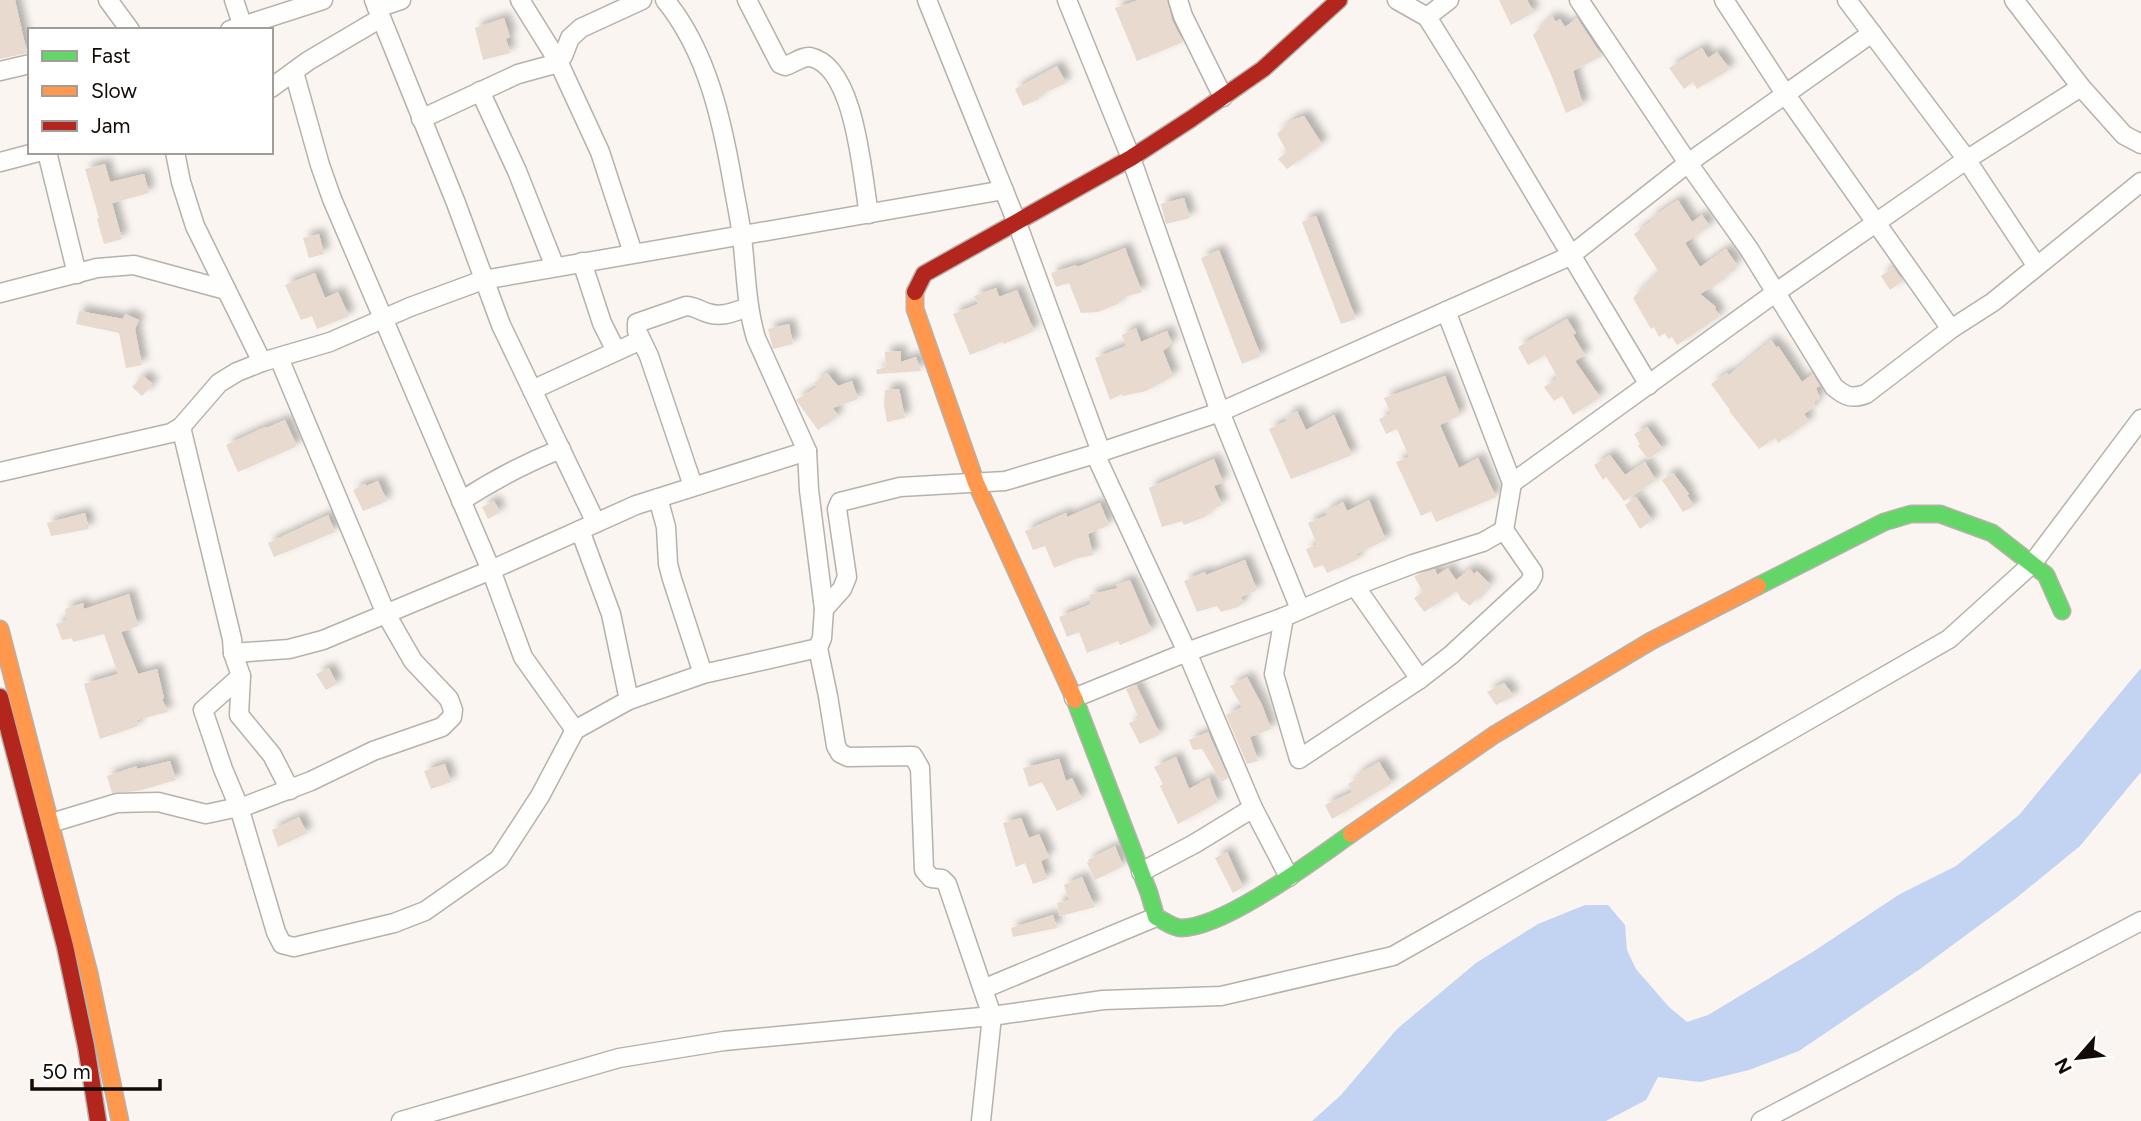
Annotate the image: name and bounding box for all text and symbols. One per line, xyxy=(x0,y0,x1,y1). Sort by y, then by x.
legend xyxy=(28,28,273,154)
text: Fast xyxy=(91,43,131,68)
text: Slow xyxy=(91,78,137,103)
text: Jam xyxy=(91,113,130,138)
north arrow xyxy=(2043,1023,2113,1093)
scale bar xyxy=(32,1048,159,1092)
text: N xyxy=(2050,1054,2077,1078)
text: 50 m xyxy=(42,1059,91,1084)

